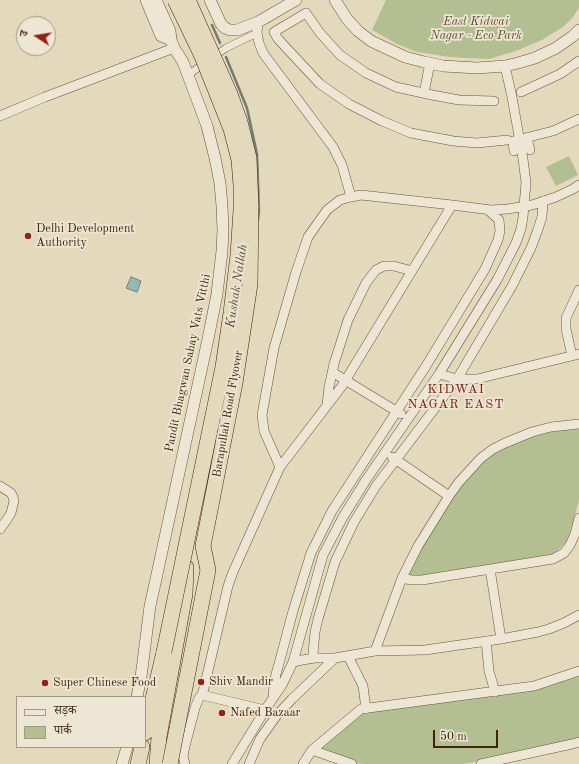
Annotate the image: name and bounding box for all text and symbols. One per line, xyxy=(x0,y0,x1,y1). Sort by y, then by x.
park label: East Kidwai Nagar - Eco Park xyxy=(430,15,522,43)
north arrow xyxy=(16,16,56,56)
text: उ xyxy=(19,30,31,38)
place label: Delhi Development Authority xyxy=(36,222,135,250)
marker: Delhi Development Authority xyxy=(23,231,33,241)
water label: Kushak Nallah xyxy=(223,243,251,329)
street label: Pandit Bhagwan Sahay Vats Vitthi xyxy=(162,273,214,453)
street label: Barapullah Road Flyover xyxy=(210,349,246,479)
district label: KIDWAI NAGAR EAST xyxy=(408,382,504,413)
place label: Shiv Mandir xyxy=(209,675,273,689)
place label: Super Chinese Food xyxy=(53,676,156,690)
marker: Shiv Mandir xyxy=(196,677,206,687)
marker: Super Chinese Food xyxy=(40,678,50,688)
legend xyxy=(16,696,146,748)
text: सड़क xyxy=(54,705,77,717)
place label: Nafed Bazaar xyxy=(230,706,301,720)
marker: Nafed Bazaar xyxy=(217,708,227,718)
scale bar xyxy=(435,722,500,748)
text: पार्क xyxy=(54,725,72,737)
text: 50 m xyxy=(440,731,467,743)

